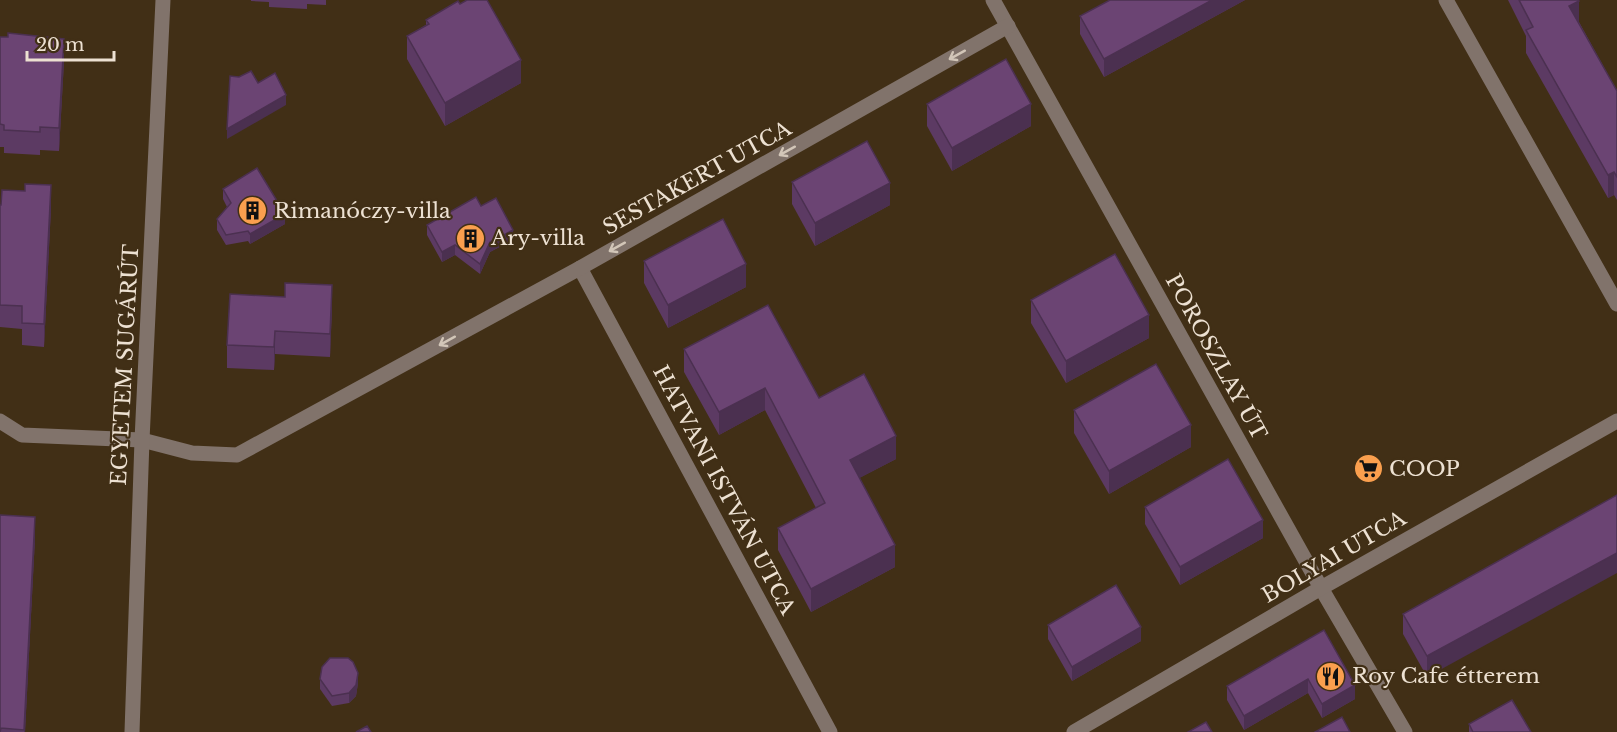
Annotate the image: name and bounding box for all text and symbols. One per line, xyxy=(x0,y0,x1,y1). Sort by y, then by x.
scale bar xyxy=(27,24,114,62)
text: 20 m xyxy=(36,34,84,56)
one-way arrow xyxy=(949,49,966,61)
street label: SESTAKERT UTCA xyxy=(598,115,796,241)
one-way arrow xyxy=(779,145,796,157)
building icon: Rimanóczy-villa xyxy=(237,195,269,227)
place label: Rimanóczy-villa xyxy=(274,198,451,224)
building icon: Ary-villa xyxy=(454,222,486,254)
place label: Ary-villa xyxy=(490,225,585,251)
one-way arrow xyxy=(609,241,626,253)
street label: EGYETEM SUGÁRÚT xyxy=(106,244,144,486)
street label: POROSZLAY ÚT xyxy=(1160,270,1272,444)
one-way arrow xyxy=(438,336,456,347)
street label: HATVANI ISTVÁN UTCA xyxy=(647,361,801,620)
supermarket icon: COOP xyxy=(1352,453,1384,485)
place label: COOP xyxy=(1389,456,1460,482)
street label: BOLYAI UTCA xyxy=(1257,505,1411,609)
restaurant icon: Roy Cafe étterem xyxy=(1315,660,1347,692)
place label: Roy Cafe étterem xyxy=(1352,663,1540,689)

